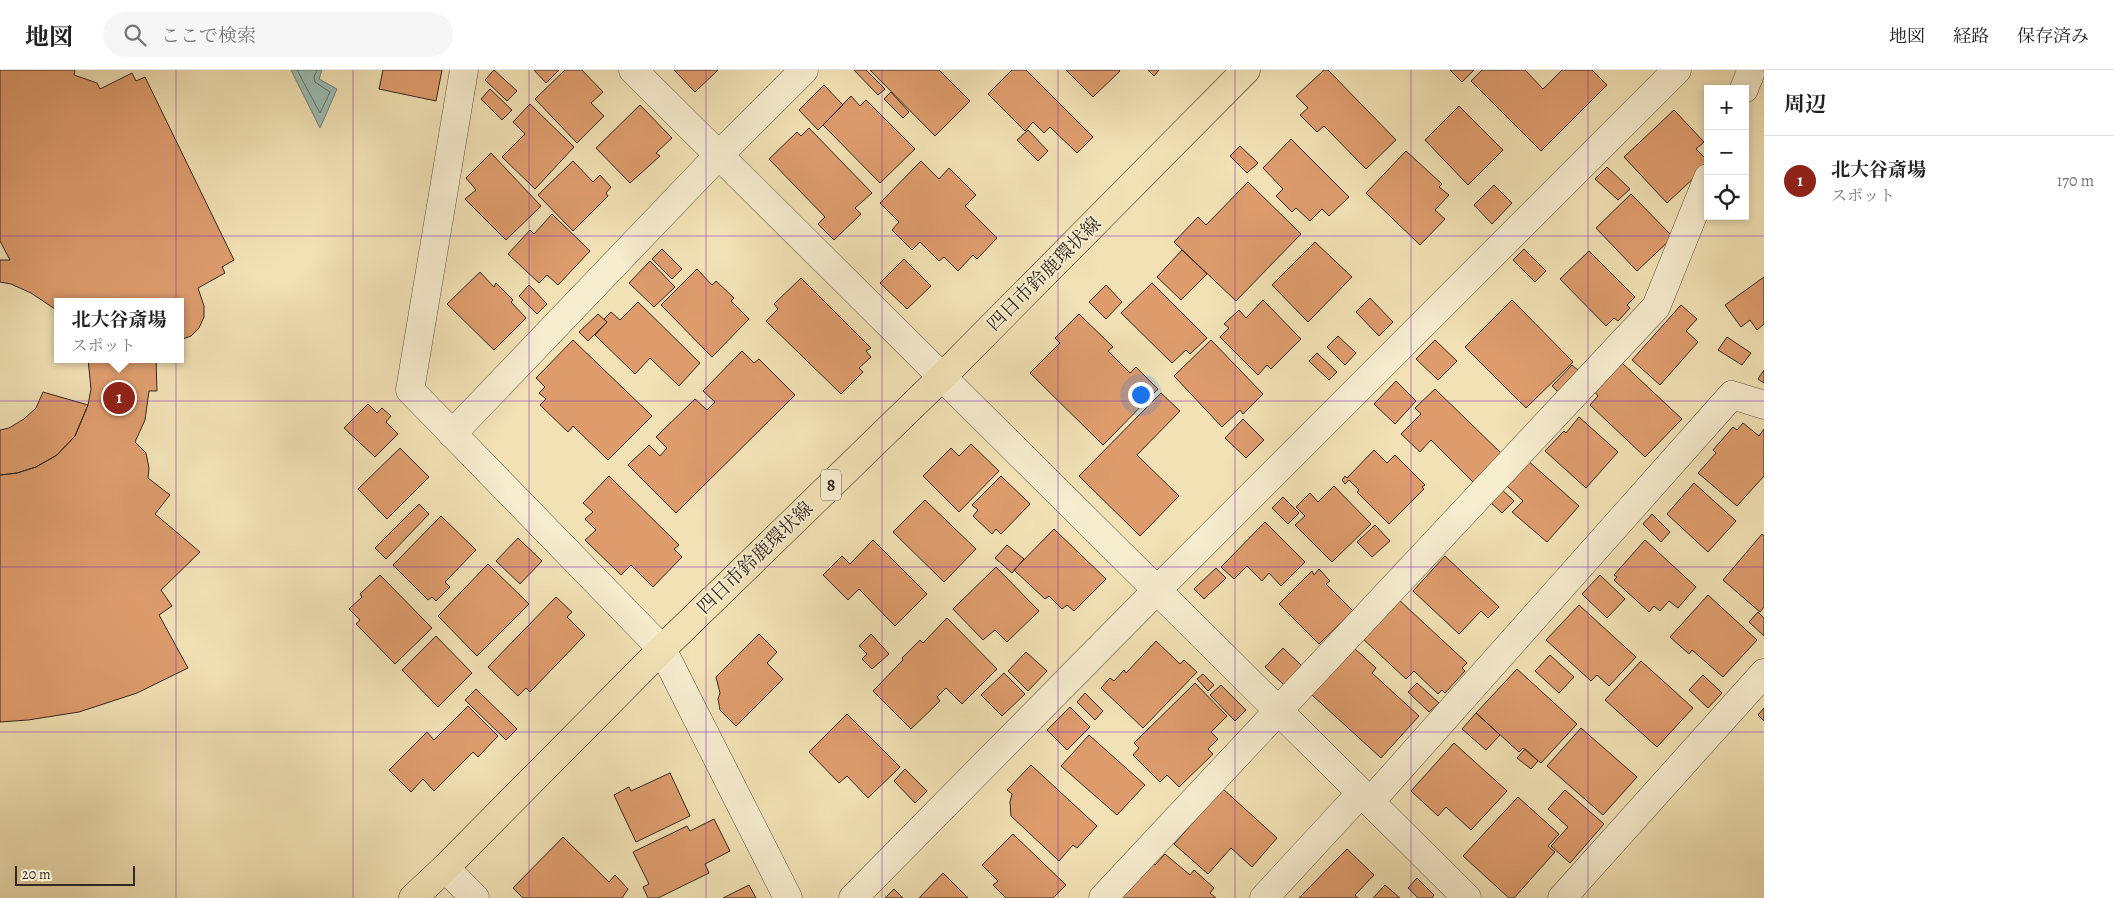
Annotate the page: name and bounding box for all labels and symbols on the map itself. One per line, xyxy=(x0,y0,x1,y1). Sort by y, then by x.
street label: 四日市鈴鹿環状線 xyxy=(981,211,1107,337)
pin: 1 xyxy=(103,379,135,417)
your location xyxy=(1128,382,1154,408)
road number: 8 xyxy=(821,470,841,500)
street label: 四日市鈴鹿環状線 xyxy=(691,496,819,620)
scale bar xyxy=(15,863,135,886)

